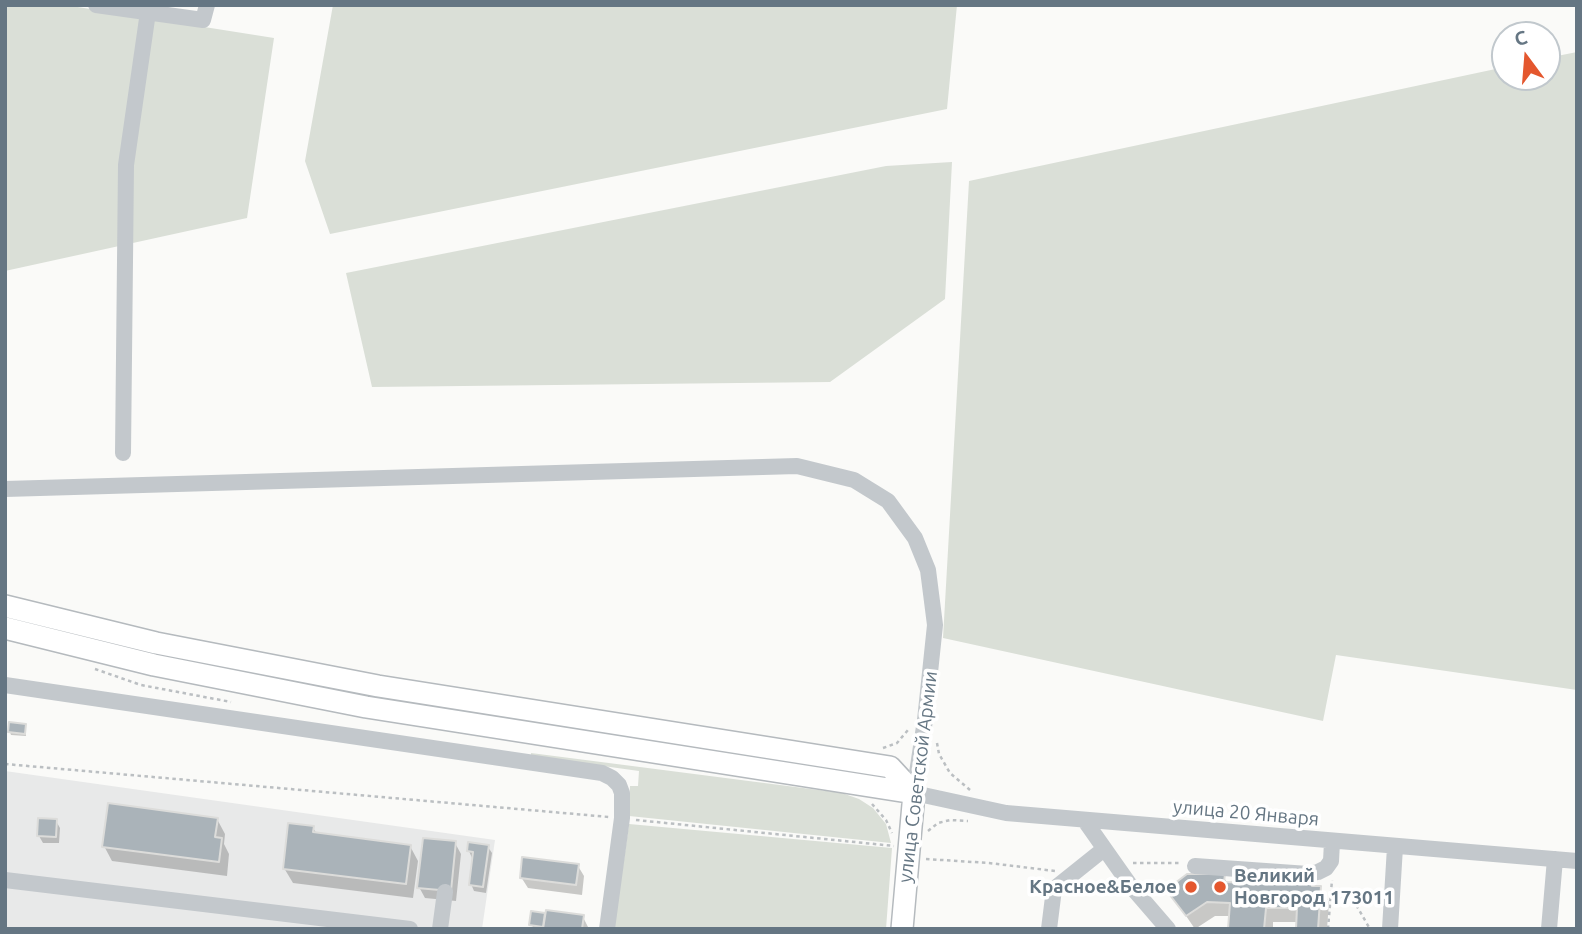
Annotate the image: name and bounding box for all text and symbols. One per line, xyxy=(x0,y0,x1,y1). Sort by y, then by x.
north arrow xyxy=(1491,21,1561,91)
text: С xyxy=(1512,25,1530,50)
street label: улица Советской Армии xyxy=(894,670,942,884)
street label: улица 20 Января xyxy=(1172,795,1320,831)
place label: Великий Новгород 173011 xyxy=(1234,865,1394,909)
place label: Красное&Белое xyxy=(1029,876,1177,898)
marker: Красное&Белое xyxy=(1183,879,1199,895)
marker: Великий Новгород 173011 xyxy=(1212,879,1228,895)

